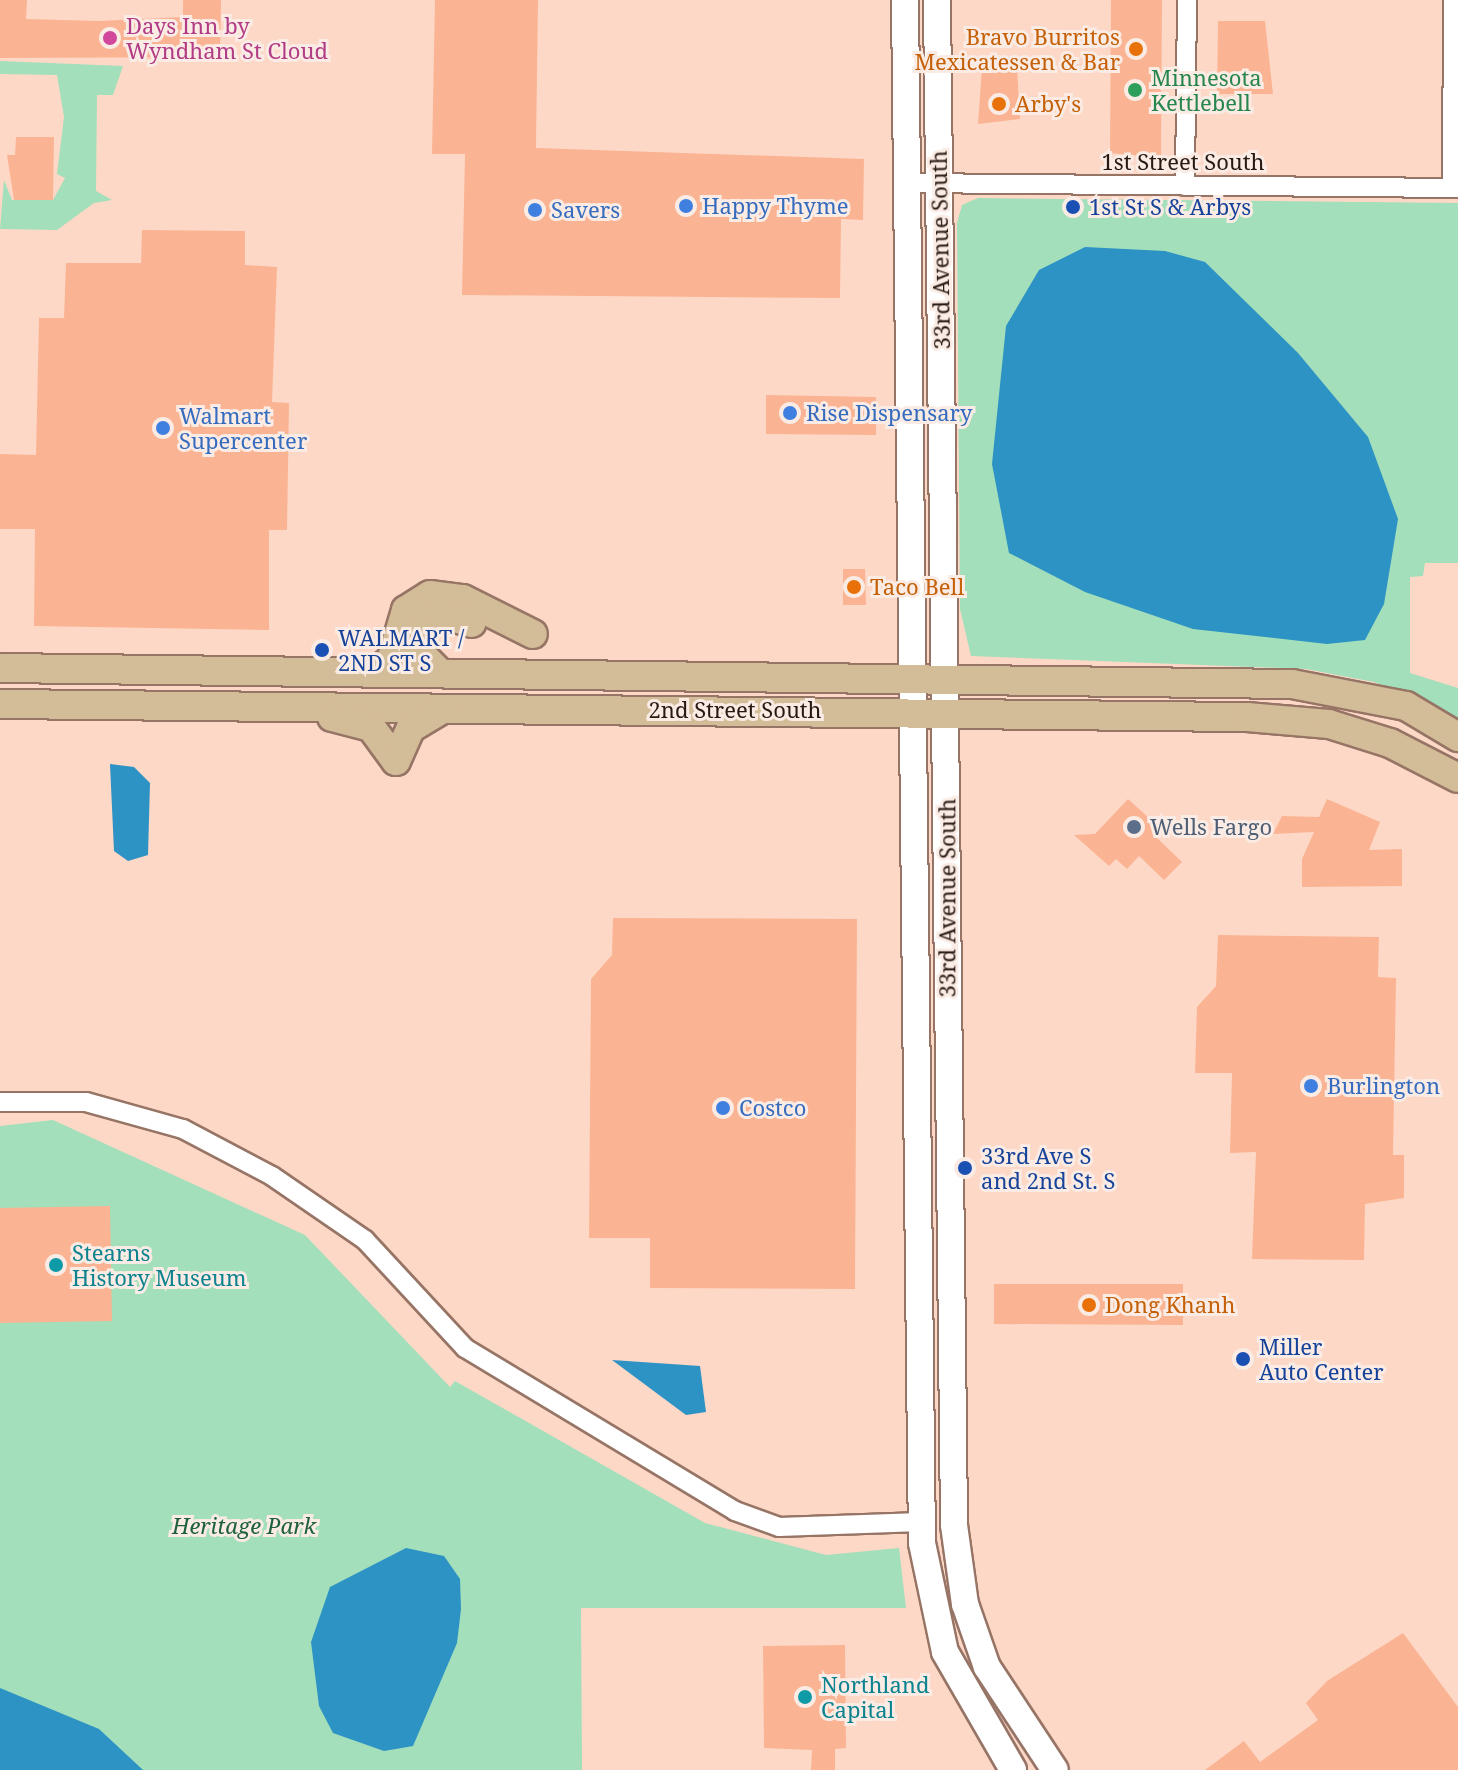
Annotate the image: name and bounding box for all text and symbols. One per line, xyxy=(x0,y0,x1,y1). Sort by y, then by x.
place label: Days Inn by Wyndham St Cloud xyxy=(126,12,328,64)
place label: Bravo Burritos Mexicatessen & Bar xyxy=(914,23,1120,74)
marker: Days Inn by Wyndham St Cloud xyxy=(101,29,119,47)
marker: Bravo Burritos Mexicatessen & Bar xyxy=(1127,40,1145,58)
place label: Minnesota Kettlebell xyxy=(1151,64,1262,116)
marker: Minnesota Kettlebell xyxy=(1126,81,1144,99)
place label: Arby's xyxy=(1015,91,1081,117)
marker: Arby's xyxy=(990,95,1008,113)
street label: 1st Street South xyxy=(1101,149,1265,175)
street label: 33rd Avenue South xyxy=(925,150,955,350)
place label: Happy Thyme xyxy=(702,193,849,219)
place label: 1st St S & Arbys xyxy=(1089,194,1251,220)
place label: Savers xyxy=(551,197,620,223)
marker: Happy Thyme xyxy=(677,197,695,215)
marker: 1st St S & Arbys xyxy=(1064,198,1082,216)
marker: Savers xyxy=(526,201,544,219)
place label: Rise Dispensary xyxy=(806,400,972,426)
place label: Walmart Supercenter xyxy=(179,402,307,454)
marker: Rise Dispensary xyxy=(781,404,799,422)
marker: Walmart Supercenter xyxy=(154,419,172,437)
place label: Taco Bell xyxy=(870,574,964,600)
marker: Taco Bell xyxy=(845,578,863,596)
place label: WALMART / 2ND ST S xyxy=(338,624,464,676)
marker: WALMART / 2ND ST S xyxy=(313,641,331,659)
street label: 2nd Street South xyxy=(648,697,822,723)
street label: 33rd Avenue South xyxy=(934,799,960,997)
place label: Wells Fargo xyxy=(1150,814,1272,840)
marker: Wells Fargo xyxy=(1125,818,1143,836)
place label: Burlington xyxy=(1327,1073,1440,1099)
marker: Burlington xyxy=(1302,1077,1320,1095)
place label: Costco xyxy=(739,1095,806,1121)
marker: Costco xyxy=(714,1099,732,1117)
place label: 33rd Ave S and 2nd St. S xyxy=(981,1142,1115,1194)
marker: 33rd Ave S and 2nd St. S xyxy=(956,1159,974,1177)
place label: Stearns History Museum xyxy=(72,1239,246,1290)
marker: Stearns History Museum xyxy=(47,1256,65,1274)
place label: Dong Khanh xyxy=(1105,1292,1235,1318)
marker: Dong Khanh xyxy=(1080,1296,1098,1314)
place label: Miller Auto Center xyxy=(1259,1333,1384,1384)
marker: Miller Auto Center xyxy=(1234,1350,1252,1368)
park label: Heritage Park xyxy=(172,1513,316,1539)
place label: Northland Capital xyxy=(821,1671,929,1722)
marker: Northland Capital xyxy=(796,1688,814,1706)

